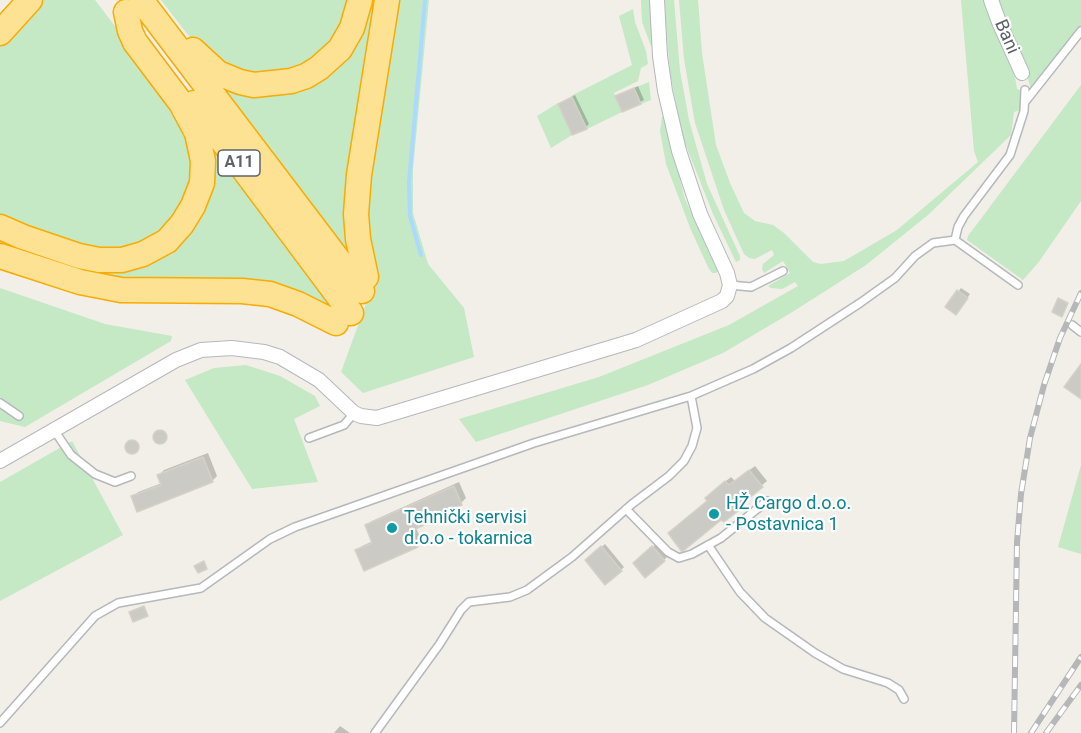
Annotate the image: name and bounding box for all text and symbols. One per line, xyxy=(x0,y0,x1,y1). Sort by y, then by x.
street label: Bani xyxy=(989,16,1023,58)
road number: A11 xyxy=(218,150,260,176)
place label: HŽ Cargo d.o.o. - Postavnica 1 xyxy=(726,493,851,536)
place label: Tehnički servisi d.o.o - tokarnica xyxy=(404,507,533,550)
marker: HŽ Cargo d.o.o. - Postavnica 1 xyxy=(707,507,721,521)
marker: Tehnički servisi d.o.o - tokarnica xyxy=(385,521,399,535)

